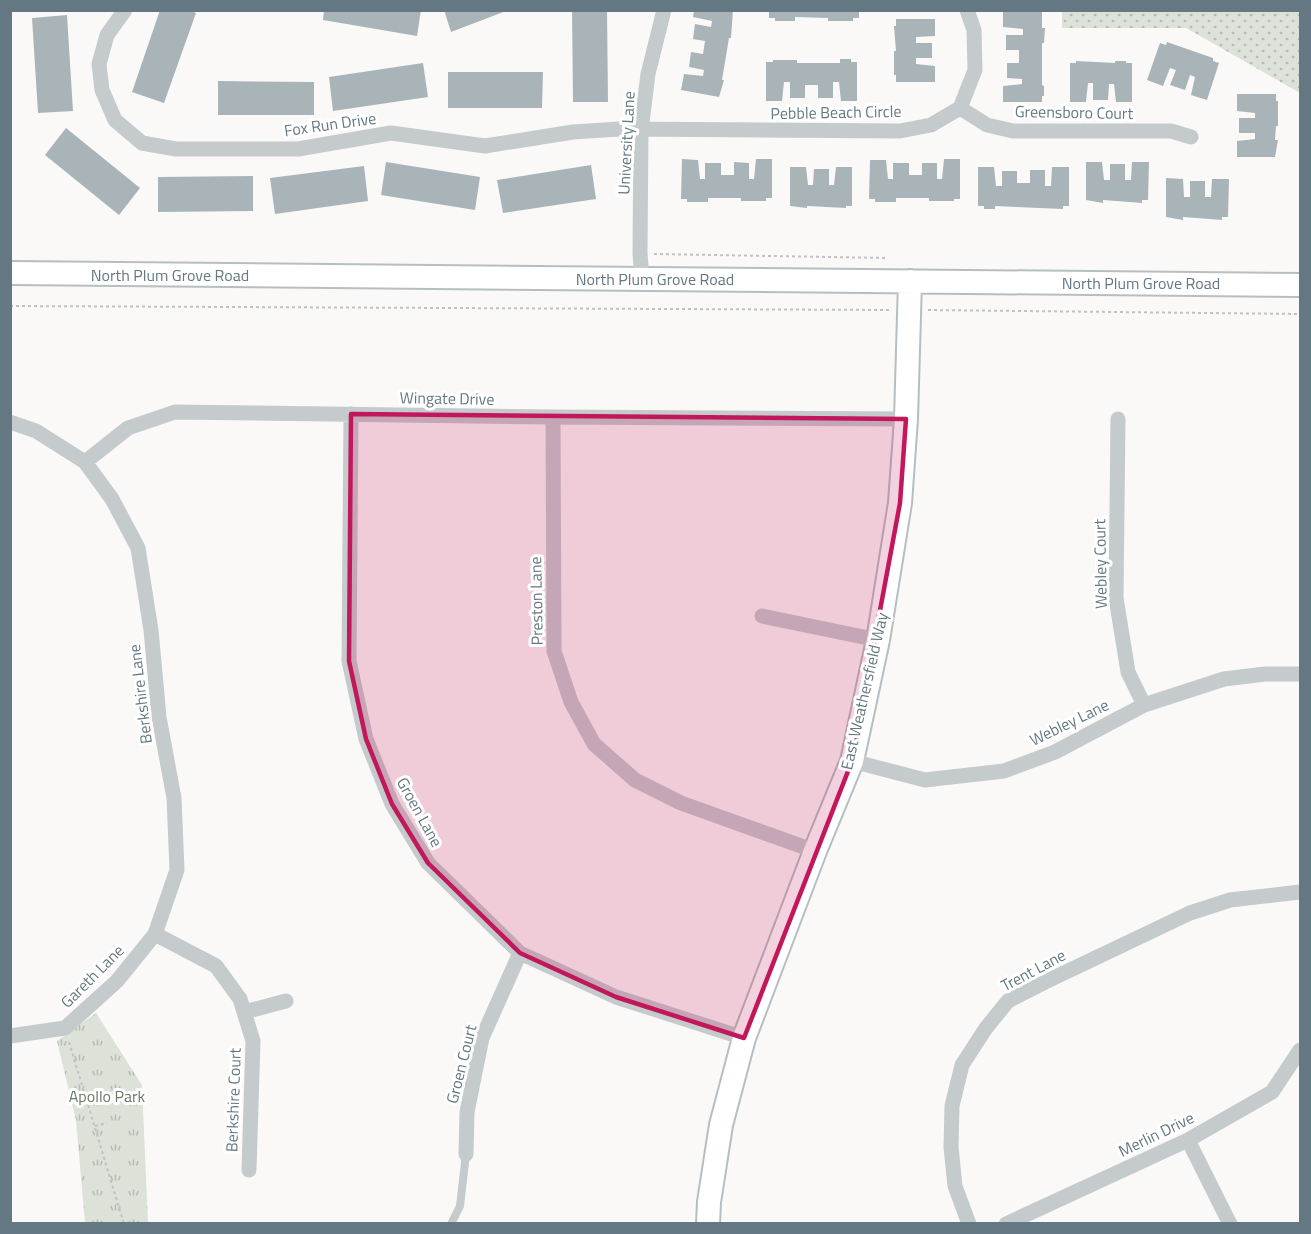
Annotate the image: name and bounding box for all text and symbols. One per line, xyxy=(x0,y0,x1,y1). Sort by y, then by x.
street label: University Lane xyxy=(611,91,641,195)
street label: Pebble Beach Circle xyxy=(770,99,902,125)
street label: Greensboro Court xyxy=(1015,99,1134,125)
street label: Fox Run Drive xyxy=(283,106,377,142)
street label: North Plum Grove Road xyxy=(91,263,249,287)
street label: North Plum Grove Road xyxy=(576,267,734,291)
street label: North Plum Grove Road xyxy=(1062,271,1220,295)
street label: Wingate Drive xyxy=(399,385,495,411)
street label: Webley Court xyxy=(1087,518,1113,609)
street label: Preston Lane xyxy=(523,556,549,646)
street label: East Weathersfield Way xyxy=(834,610,894,772)
street label: Berkshire Lane xyxy=(122,643,158,745)
street label: Webley Lane xyxy=(1025,692,1113,752)
street label: Groen Lane xyxy=(391,773,449,851)
street label: Gareth Lane xyxy=(55,939,129,1013)
street label: Trent Lane xyxy=(996,943,1070,997)
street label: Groen Court xyxy=(440,1022,482,1106)
street label: Berkshire Court xyxy=(219,1047,247,1153)
park label: Apollo Park xyxy=(69,1084,146,1108)
street label: Merlin Drive xyxy=(1114,1105,1198,1163)

